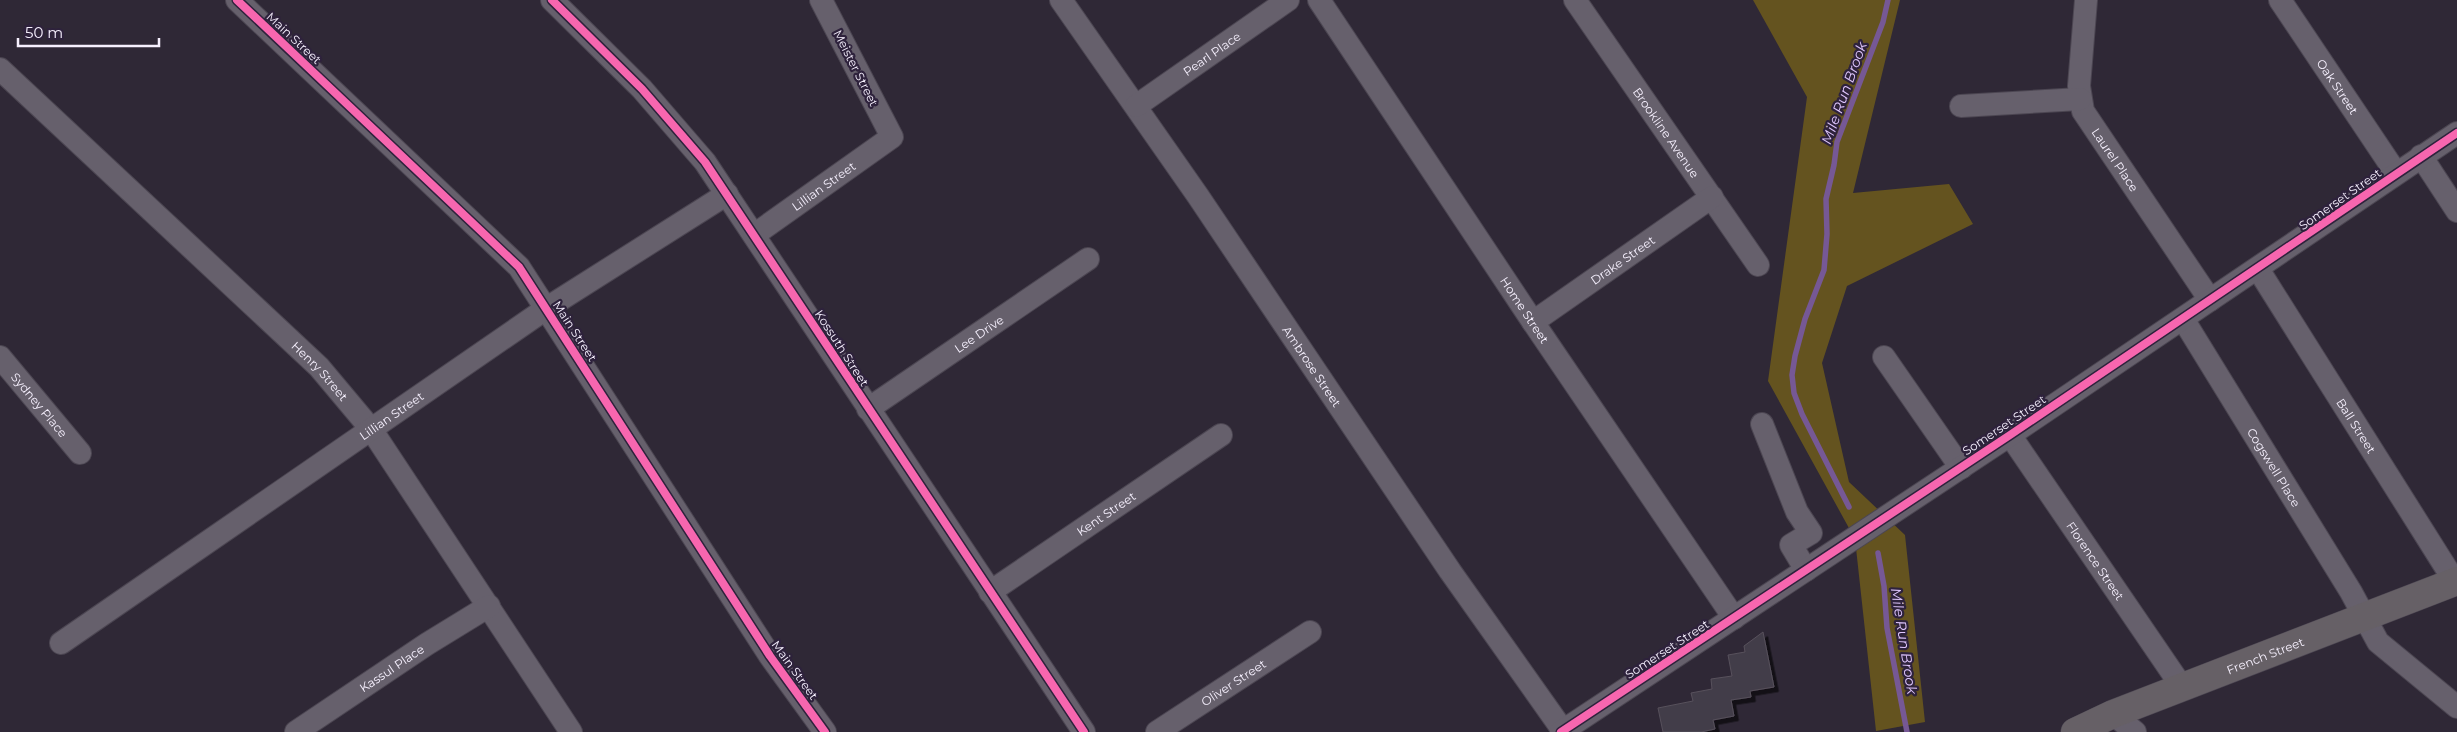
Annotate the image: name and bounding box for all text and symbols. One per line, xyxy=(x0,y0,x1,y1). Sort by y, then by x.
street label: Main Street xyxy=(264,9,325,67)
scale bar xyxy=(18,15,159,47)
text: 50 m xyxy=(25,23,63,42)
street label: Meister Street xyxy=(830,27,882,109)
street label: Pearl Place xyxy=(1180,28,1243,79)
water label: Mile Run Brook xyxy=(1817,39,1871,147)
street label: Oak Street xyxy=(2314,56,2362,117)
street label: Brookline Avenue xyxy=(1630,84,1703,180)
street label: Laurel Place xyxy=(2089,125,2142,194)
street label: Lillian Street xyxy=(789,158,858,214)
street label: Somerset Street xyxy=(2296,165,2384,233)
street label: Drake Street xyxy=(1587,232,1658,287)
street label: Home Street xyxy=(1497,274,1553,346)
street label: Main Street xyxy=(550,298,600,364)
street label: Kossuth Street xyxy=(812,307,872,389)
street label: Lee Drive xyxy=(951,312,1006,356)
street label: Ambrose Street xyxy=(1280,323,1345,409)
street label: Henry Street xyxy=(289,338,351,404)
street label: Sydney Place xyxy=(8,369,71,440)
street label: Lillian Street xyxy=(356,388,426,443)
street label: Somerset Street xyxy=(1960,392,2049,458)
street label: Ball Street xyxy=(2334,395,2379,456)
street label: Cogswell Place xyxy=(2244,425,2304,509)
street label: Kent Street xyxy=(1073,488,1138,539)
street label: Florence Street xyxy=(2064,518,2128,603)
water label: Mile Run Brook xyxy=(1887,586,1921,696)
street label: Somerset Street xyxy=(1622,616,1712,682)
street label: French Street xyxy=(2224,633,2306,677)
street label: Main Street xyxy=(769,638,822,703)
street label: Kassul Place xyxy=(356,641,427,695)
street label: Oliver Street xyxy=(1198,656,1269,709)

